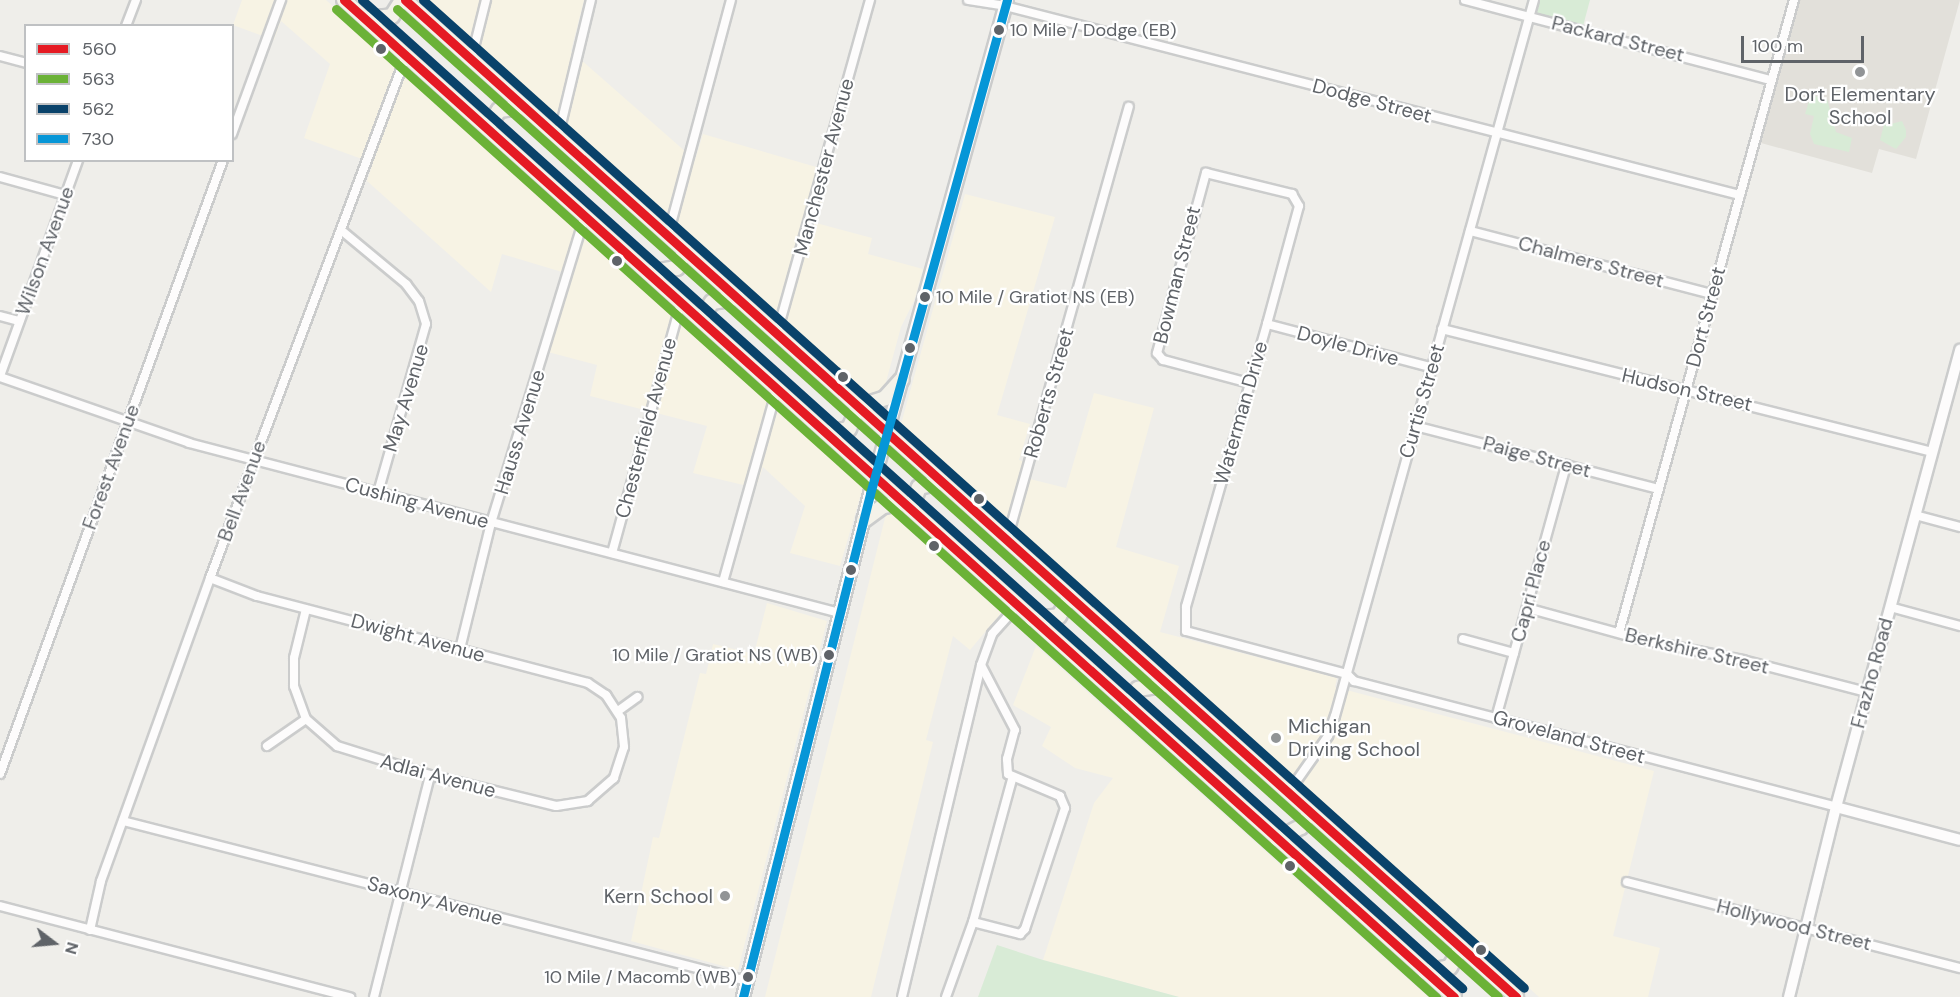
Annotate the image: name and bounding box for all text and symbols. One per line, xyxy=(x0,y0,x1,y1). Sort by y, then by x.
street label: Packard Street xyxy=(1549,11,1687,67)
place label: 10 Mile / Dodge (EB) xyxy=(1010,19,1177,41)
legend xyxy=(24,24,234,162)
marker: 10 Mile / Dodge (EB) xyxy=(993,24,1005,36)
scale bar xyxy=(1744,24,1867,62)
text: 100 m xyxy=(1752,34,1803,58)
text: 560 xyxy=(82,37,117,61)
unlabelled marker xyxy=(375,43,387,55)
marker: Dort Elementary School xyxy=(1853,65,1867,79)
text: 563 xyxy=(82,67,115,91)
street label: Dodge Street xyxy=(1310,74,1434,128)
street label: Manchester Avenue xyxy=(789,76,859,258)
place label: Dort Elementary School xyxy=(1784,82,1936,129)
text: 562 xyxy=(82,97,114,121)
text: 730 xyxy=(82,127,114,151)
street label: Wilson Avenue xyxy=(11,183,79,319)
street label: Bowman Street xyxy=(1148,204,1206,346)
street label: Chalmers Street xyxy=(1516,231,1666,293)
unlabelled marker xyxy=(611,255,623,267)
street label: Dort Street xyxy=(1681,264,1731,370)
place label: 10 Mile / Gratiot NS (EB) xyxy=(936,286,1135,308)
marker: 10 Mile / Gratiot NS (EB) xyxy=(919,291,931,303)
street label: Doyle Drive xyxy=(1294,321,1402,371)
street label: Roberts Street xyxy=(1019,325,1079,461)
street label: Chesterfield Avenue xyxy=(610,335,682,521)
street label: Waterman Drive xyxy=(1209,338,1273,488)
street label: May Avenue xyxy=(378,341,434,455)
street label: Curtis Street xyxy=(1394,341,1450,461)
unlabelled marker xyxy=(904,342,916,354)
street label: Hudson Street xyxy=(1620,363,1754,417)
street label: Hauss Avenue xyxy=(490,367,550,497)
unlabelled marker xyxy=(837,371,849,383)
street label: Forest Avenue xyxy=(77,401,145,533)
street label: Paige Street xyxy=(1480,431,1594,483)
street label: Bell Avenue xyxy=(213,437,271,545)
street label: Cushing Avenue xyxy=(342,472,492,534)
unlabelled marker xyxy=(973,493,985,505)
street label: Capri Place xyxy=(1506,537,1556,645)
unlabelled marker xyxy=(928,540,940,552)
unlabelled marker xyxy=(845,564,857,576)
street label: Dwight Avenue xyxy=(348,609,488,667)
street label: Frazho Road xyxy=(1846,615,1898,731)
street label: Berkshire Street xyxy=(1623,623,1771,679)
place label: 10 Mile / Gratiot NS (WB) xyxy=(612,644,818,666)
marker: 10 Mile / Gratiot NS (WB) xyxy=(823,649,835,661)
street label: Groveland Street xyxy=(1490,705,1648,769)
place label: Michigan Driving School xyxy=(1288,714,1420,761)
marker: Michigan Driving School xyxy=(1269,731,1283,745)
street label: Adlai Avenue xyxy=(378,749,498,803)
unlabelled marker xyxy=(1284,860,1296,872)
street label: Saxony Avenue xyxy=(365,871,505,931)
place label: Kern School xyxy=(604,884,713,908)
marker: Kern School xyxy=(718,889,732,903)
street label: Hollywood Street xyxy=(1714,894,1874,956)
north arrow xyxy=(24,913,84,973)
text: N xyxy=(60,940,83,957)
unlabelled marker xyxy=(1475,944,1487,956)
place label: 10 Mile / Macomb (WB) xyxy=(544,966,737,988)
marker: 10 Mile / Macomb (WB) xyxy=(742,971,754,983)

